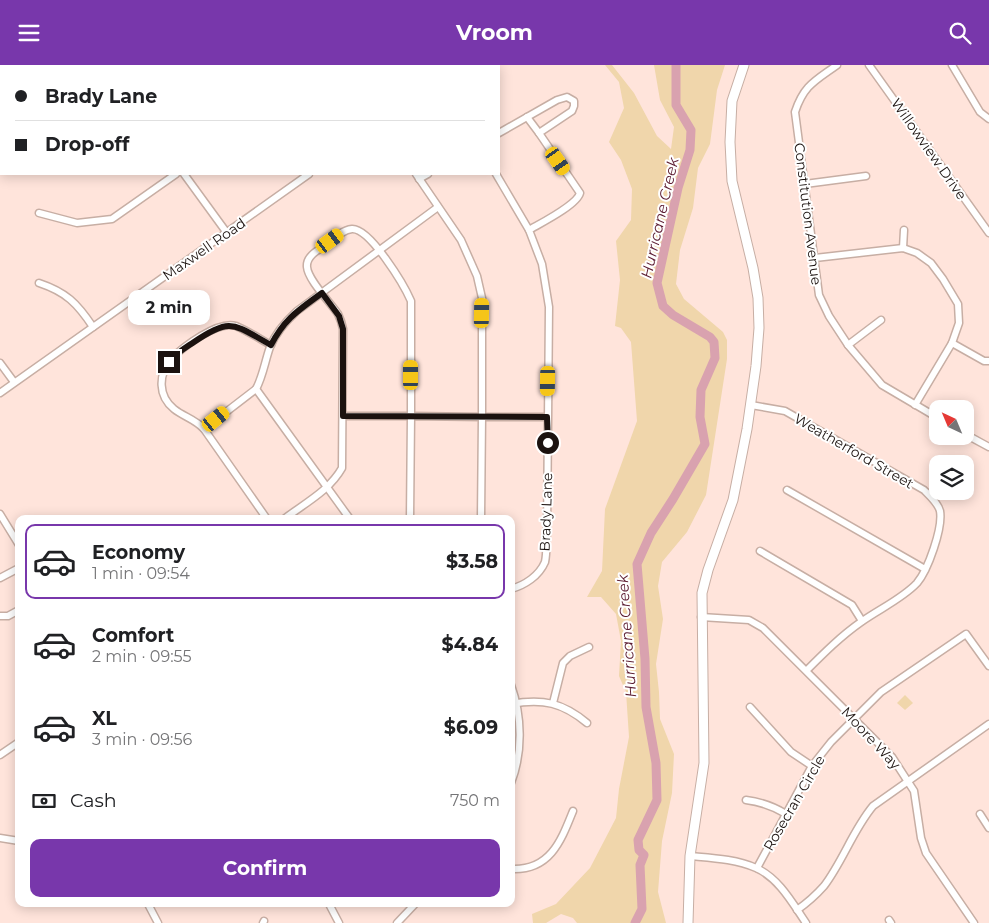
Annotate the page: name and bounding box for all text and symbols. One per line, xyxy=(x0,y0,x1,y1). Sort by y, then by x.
icon: menu xyxy=(15,19,43,47)
text: Vroom xyxy=(456,19,533,46)
icon: search xyxy=(946,19,974,47)
text: Brady Lane xyxy=(45,85,157,108)
street label: Willowview Drive xyxy=(887,95,971,203)
text: Drop-off xyxy=(45,133,129,156)
street label: Constitution Avenue xyxy=(790,142,826,286)
car xyxy=(543,144,572,178)
water label: Hurricane Creek xyxy=(636,155,683,280)
street label: Maxwell Road xyxy=(159,214,249,284)
car xyxy=(313,226,346,256)
callout: 2 min xyxy=(128,289,210,325)
text: 2 min xyxy=(146,298,192,317)
car xyxy=(474,298,489,328)
route end xyxy=(158,351,180,373)
car xyxy=(403,360,418,390)
car xyxy=(540,366,555,396)
north arrow xyxy=(929,400,974,445)
map controls xyxy=(929,400,974,500)
car xyxy=(199,404,232,434)
street label: Weatherford Street xyxy=(791,409,917,493)
route start xyxy=(537,432,559,454)
button: layers xyxy=(929,455,974,500)
street label: Brady Lane xyxy=(536,472,556,552)
icon: car xyxy=(32,539,77,584)
text: Economy xyxy=(92,541,185,564)
text: $3.58 xyxy=(446,550,498,573)
text: 1 min · 09:54 xyxy=(92,564,190,583)
water label: Hurricane Creek xyxy=(613,573,640,698)
icon: car xyxy=(32,622,77,667)
text: Comfort xyxy=(92,624,174,647)
text: $4.84 xyxy=(441,633,498,656)
text: 2 min · 09:55 xyxy=(92,647,192,666)
street label: Moore Way xyxy=(838,703,905,773)
icon: car xyxy=(32,705,77,750)
text: XL xyxy=(92,707,117,730)
text: $6.09 xyxy=(444,716,498,739)
text: 3 min · 09:56 xyxy=(92,730,192,749)
street label: Rosecran Circle xyxy=(759,752,829,854)
icon: cash xyxy=(30,787,58,815)
text: Cash xyxy=(70,789,117,812)
text: 750 m xyxy=(450,791,500,810)
button: Confirm xyxy=(30,839,500,897)

